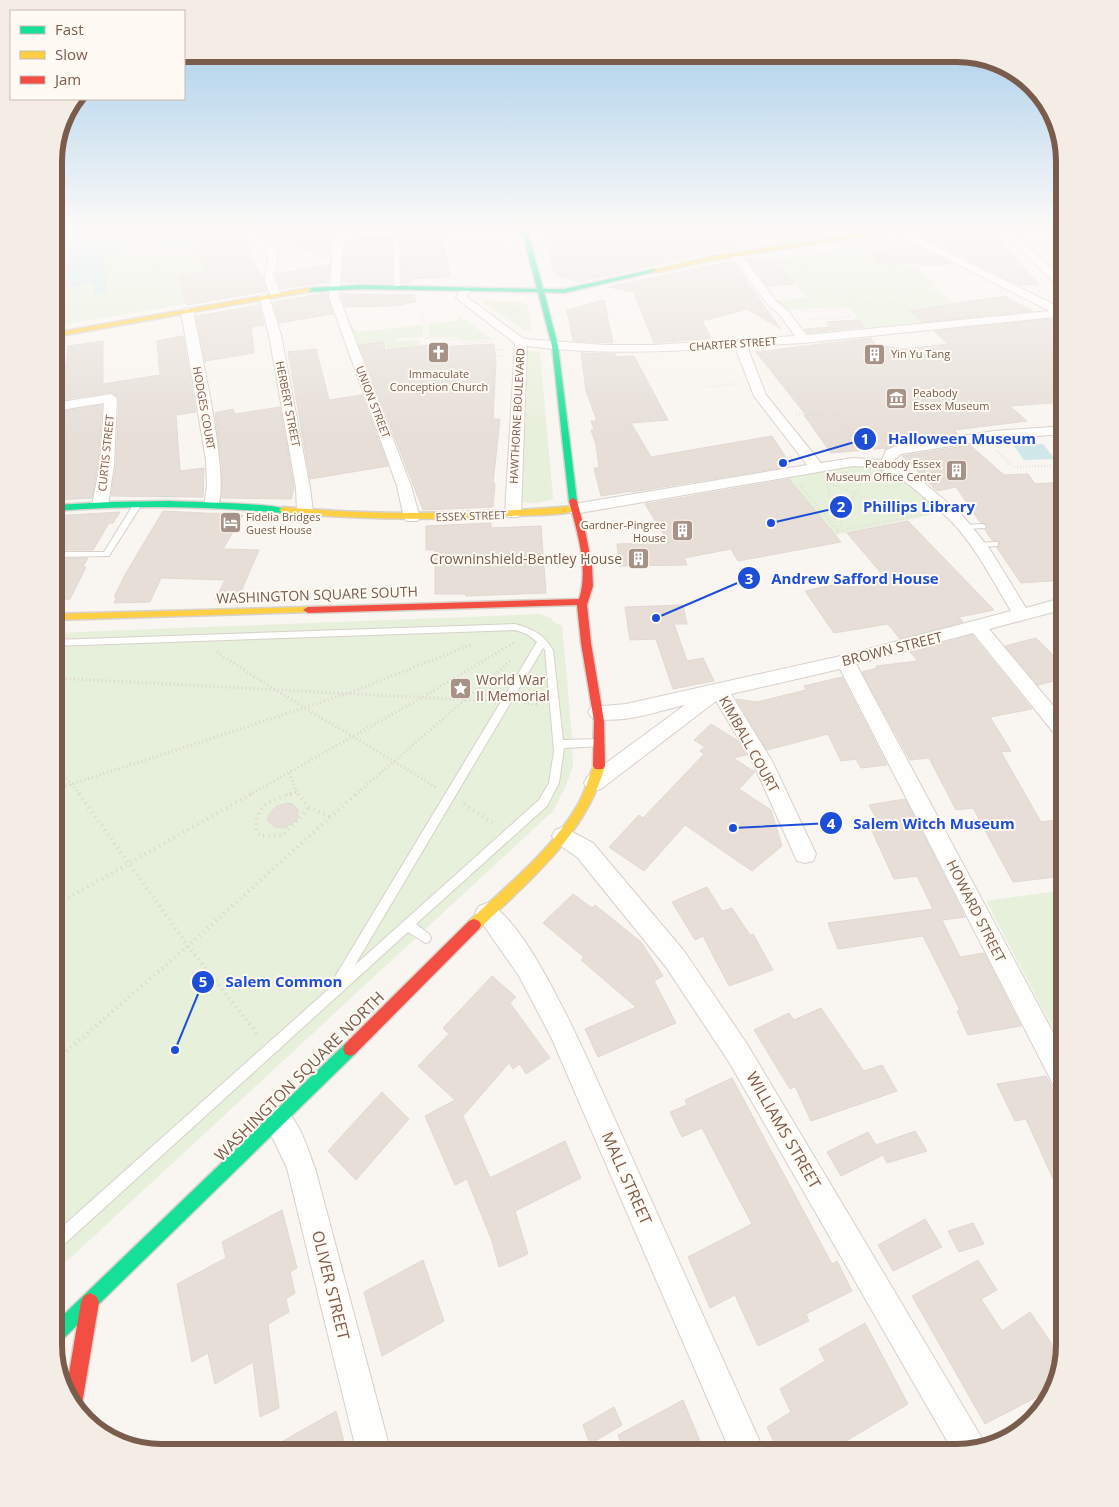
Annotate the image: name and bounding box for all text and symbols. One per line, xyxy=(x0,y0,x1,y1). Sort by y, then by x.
legend xyxy=(10,10,185,100)
text: Fast xyxy=(55,19,84,39)
text: Slow xyxy=(55,44,88,64)
text: Jam xyxy=(53,69,81,89)
street label: CHARTER STREET xyxy=(689,333,777,354)
church icon: Immaculate Conception Church xyxy=(427,341,451,365)
building icon: Yin Yu Tang xyxy=(863,342,887,366)
place label: Yin Yu Tang xyxy=(891,346,950,361)
street label: HAWTHORNE BOULEVARD xyxy=(505,348,528,484)
street label: HERBERT STREET xyxy=(273,360,304,448)
street label: UNION STREET xyxy=(353,364,394,440)
street label: HODGES COURT xyxy=(190,365,219,451)
place label: Immaculate Conception Church xyxy=(390,366,488,394)
place label: Peabody Essex Museum xyxy=(913,385,989,413)
museum icon: Peabody Essex Museum xyxy=(885,387,909,411)
street label: CURTIS STREET xyxy=(94,414,117,492)
callout: Halloween Museum xyxy=(853,424,1046,454)
text: 1 xyxy=(861,428,869,448)
text: Halloween Museum xyxy=(888,428,1036,448)
place label: Peabody Essex Museum Office Center xyxy=(826,456,941,484)
building icon: Peabody Essex Museum Office Center xyxy=(945,458,969,482)
callout: Phillips Library xyxy=(828,492,985,522)
text: 2 xyxy=(837,496,846,516)
text: Phillips Library xyxy=(863,496,976,516)
street label: ESSEX STREET xyxy=(435,507,507,524)
place label: Fidelia Bridges Guest House xyxy=(246,509,320,537)
hotel icon: Fidelia Bridges Guest House xyxy=(218,511,242,535)
place label: Gardner-Pingree House xyxy=(581,517,666,545)
building icon: Gardner-Pingree House xyxy=(670,519,694,543)
building icon: Crowninshield-Bentley House xyxy=(626,547,650,571)
place label: Crowninshield-Bentley House xyxy=(430,549,622,568)
callout: Andrew Safford House xyxy=(737,563,949,593)
text: 3 xyxy=(745,568,753,588)
text: Andrew Safford House xyxy=(771,568,939,588)
street label: WASHINGTON SQUARE SOUTH xyxy=(216,581,418,608)
street label: BROWN STREET xyxy=(840,627,944,670)
place label: World War II Memorial xyxy=(476,670,550,705)
place icon: World War II Memorial xyxy=(448,676,472,700)
street label: KIMBALL COURT xyxy=(715,692,784,796)
callout: Salem Witch Museum xyxy=(818,808,1024,838)
text: 4 xyxy=(827,813,836,833)
text: Salem Witch Museum xyxy=(853,813,1015,833)
street label: HOWARD STREET xyxy=(942,856,1011,966)
callout: Salem Common xyxy=(190,967,352,997)
text: 5 xyxy=(199,971,207,991)
text: Salem Common xyxy=(226,971,342,991)
street label: WASHINGTON SQUARE NORTH xyxy=(209,986,389,1166)
street label: WILLIAMS STREET xyxy=(741,1067,827,1193)
street label: MALL STREET xyxy=(597,1128,657,1228)
street label: OLIVER STREET xyxy=(307,1228,355,1342)

